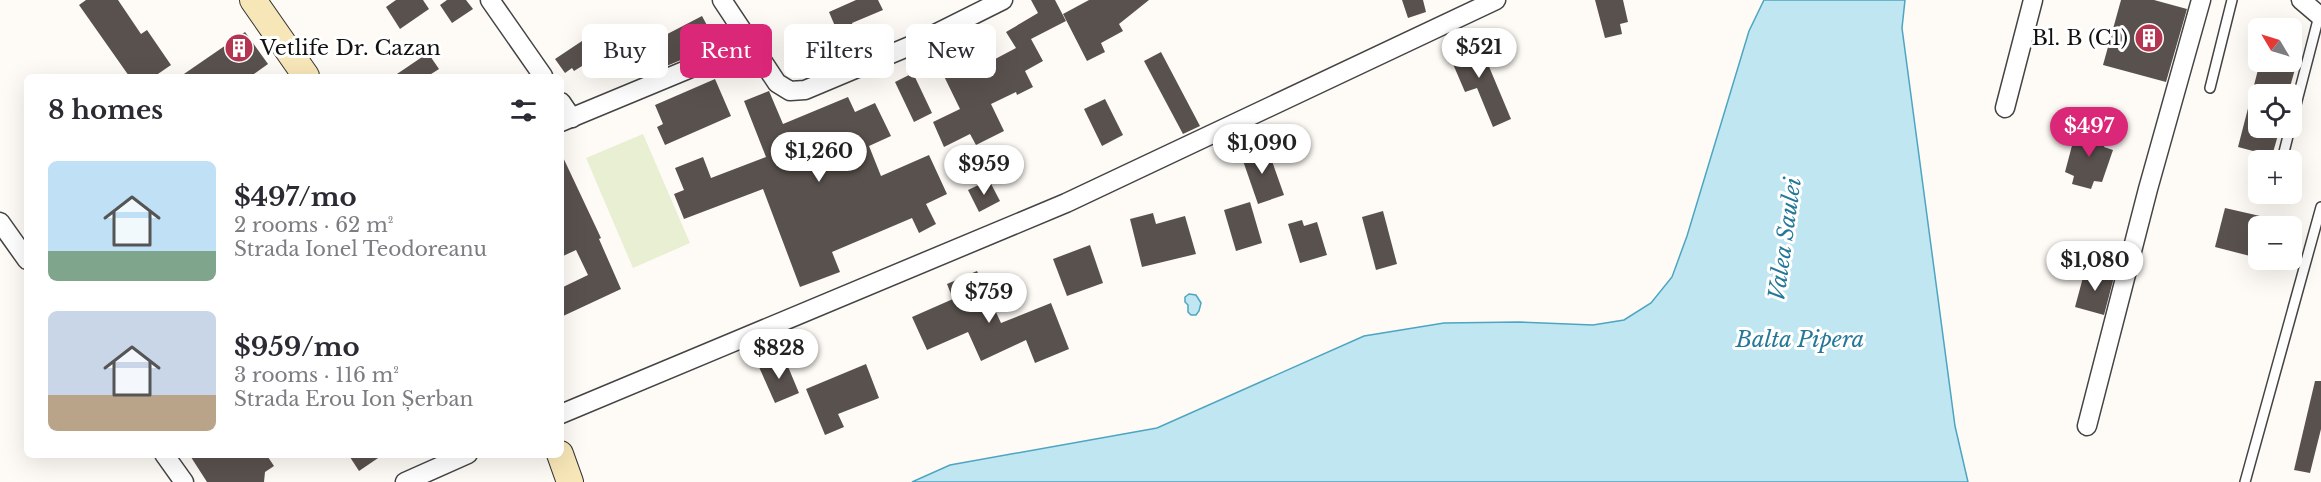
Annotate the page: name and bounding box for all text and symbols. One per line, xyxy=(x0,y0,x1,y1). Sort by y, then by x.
north arrow xyxy=(2248,18,2302,72)
map controls xyxy=(2248,18,2302,270)
building icon: Bl. B (C1) xyxy=(2133,22,2165,54)
chip: Buy xyxy=(582,24,668,78)
chip: Rent xyxy=(680,24,772,78)
chip: Filters xyxy=(784,24,894,78)
chip: New xyxy=(906,24,996,78)
place label: Bl. B (C1) xyxy=(2032,25,2128,51)
pin: $521 xyxy=(1443,28,1515,79)
building icon: Vetlife Dr. Cazan xyxy=(223,32,255,64)
place label: Vetlife Dr. Cazan xyxy=(259,35,441,61)
text: $521 xyxy=(1456,35,1502,59)
button: locate xyxy=(2248,84,2302,138)
text: 8 homes xyxy=(48,94,163,126)
icon: filters xyxy=(507,94,540,127)
pin: $497 xyxy=(2053,107,2125,158)
text: $497 xyxy=(2064,114,2114,138)
pin: $1,090 xyxy=(1213,124,1311,175)
text: $1,090 xyxy=(1227,131,1297,155)
pin: $1,260 xyxy=(770,132,868,183)
text: $1,260 xyxy=(785,139,853,163)
pin: $959 xyxy=(948,145,1020,196)
button: + xyxy=(2248,150,2302,204)
text: $959 xyxy=(958,152,1010,176)
water label: Valea Saulei xyxy=(1763,175,1807,302)
text: $497/mo xyxy=(234,181,357,213)
icon: home xyxy=(96,185,168,257)
text: 2 rooms · 62 m² xyxy=(234,213,393,237)
button: − xyxy=(2248,216,2302,270)
text: Strada Ionel Teodoreanu xyxy=(234,237,487,261)
pin: $1,080 xyxy=(2046,241,2144,292)
text: $1,080 xyxy=(2060,248,2130,272)
pin: $759 xyxy=(953,273,1025,324)
text: $759 xyxy=(965,280,1013,304)
water label: Balta Pipera xyxy=(1735,326,1864,353)
pin: $828 xyxy=(743,329,815,380)
text: $959/mo xyxy=(234,331,360,363)
icon: home xyxy=(96,335,168,407)
text: $828 xyxy=(753,336,805,360)
text: 3 rooms · 116 m² xyxy=(234,363,399,387)
text: Strada Erou Ion Șerban xyxy=(234,387,473,411)

